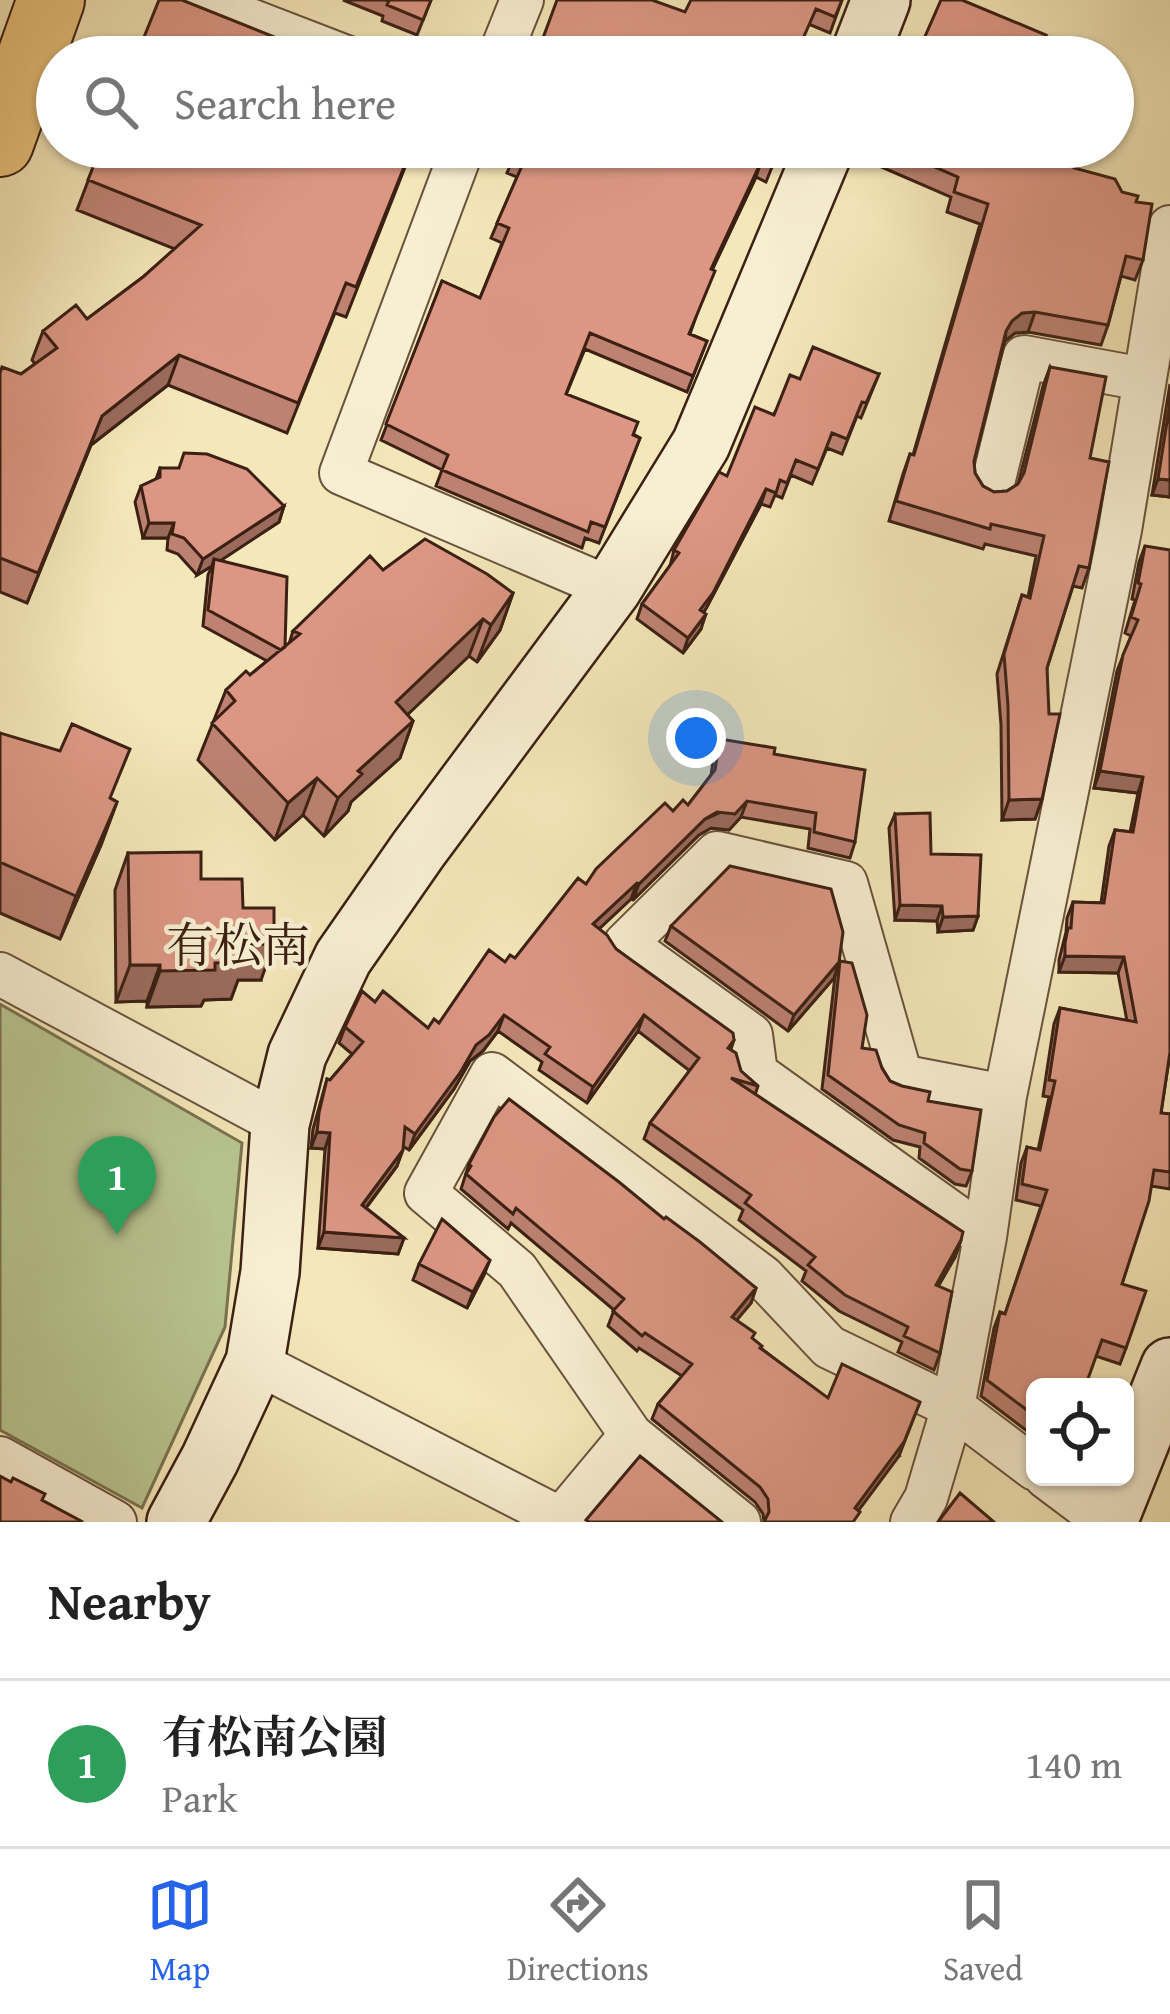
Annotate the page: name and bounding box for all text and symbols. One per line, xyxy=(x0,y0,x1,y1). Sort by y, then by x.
search box xyxy=(36,36,1134,168)
icon: search xyxy=(78,69,144,135)
text: Search here xyxy=(174,70,396,135)
your location xyxy=(666,708,726,768)
district label: 有松南 xyxy=(166,909,310,980)
pin: 1 xyxy=(78,1136,156,1235)
map controls xyxy=(1026,1378,1134,1486)
button: locate xyxy=(1026,1378,1134,1486)
text: Nearby xyxy=(48,1563,211,1638)
text: 有松南公園 xyxy=(162,1704,387,1769)
text: 1 xyxy=(77,1735,97,1792)
text: 140 m xyxy=(1025,1735,1122,1792)
text: Park xyxy=(162,1769,237,1826)
tab: Map xyxy=(147,1872,213,1992)
tab: Directions xyxy=(507,1872,649,1992)
tab: Saved xyxy=(943,1872,1023,1992)

